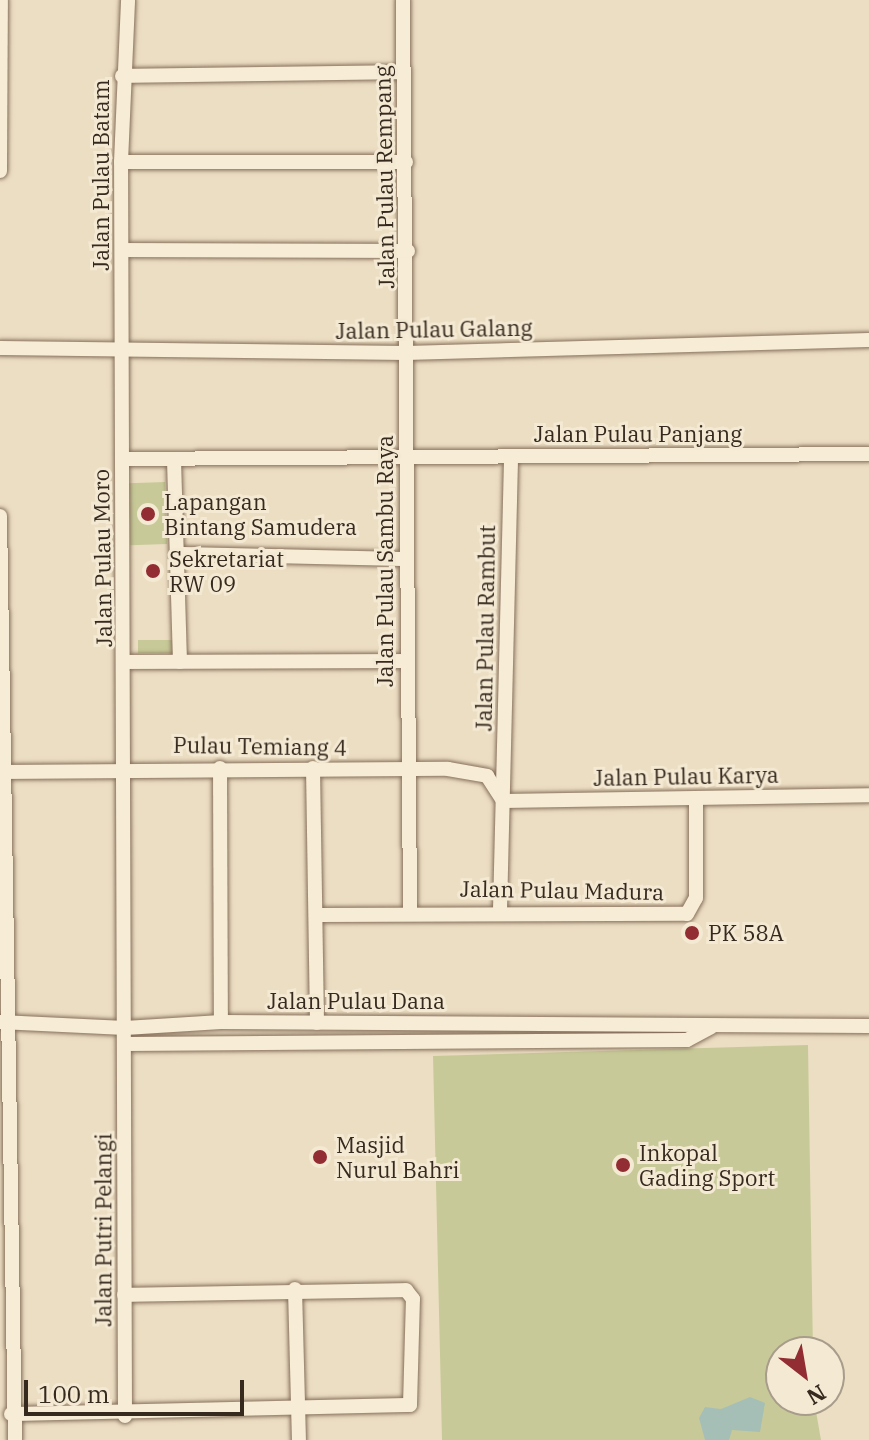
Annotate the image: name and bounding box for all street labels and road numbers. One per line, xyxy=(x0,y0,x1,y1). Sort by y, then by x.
street label: Jalan Pulau Rempang xyxy=(369,65,399,289)
street label: Jalan Pulau Batam xyxy=(88,79,114,271)
street label: Jalan Pulau Galang xyxy=(335,314,533,344)
street label: Jalan Pulau Panjang xyxy=(534,421,742,447)
street label: Jalan Pulau Sambu Raya xyxy=(372,435,398,687)
street label: Jalan Pulau Moro xyxy=(87,469,117,647)
street label: Jalan Pulau Rambut xyxy=(470,524,500,732)
street label: Pulau Temiang 4 xyxy=(173,731,347,761)
street label: Jalan Pulau Karya xyxy=(593,761,779,791)
street label: Jalan Pulau Madura xyxy=(460,875,664,905)
street label: Jalan Pulau Dana xyxy=(267,988,445,1014)
street label: Jalan Putri Pelangi xyxy=(90,1133,116,1327)

